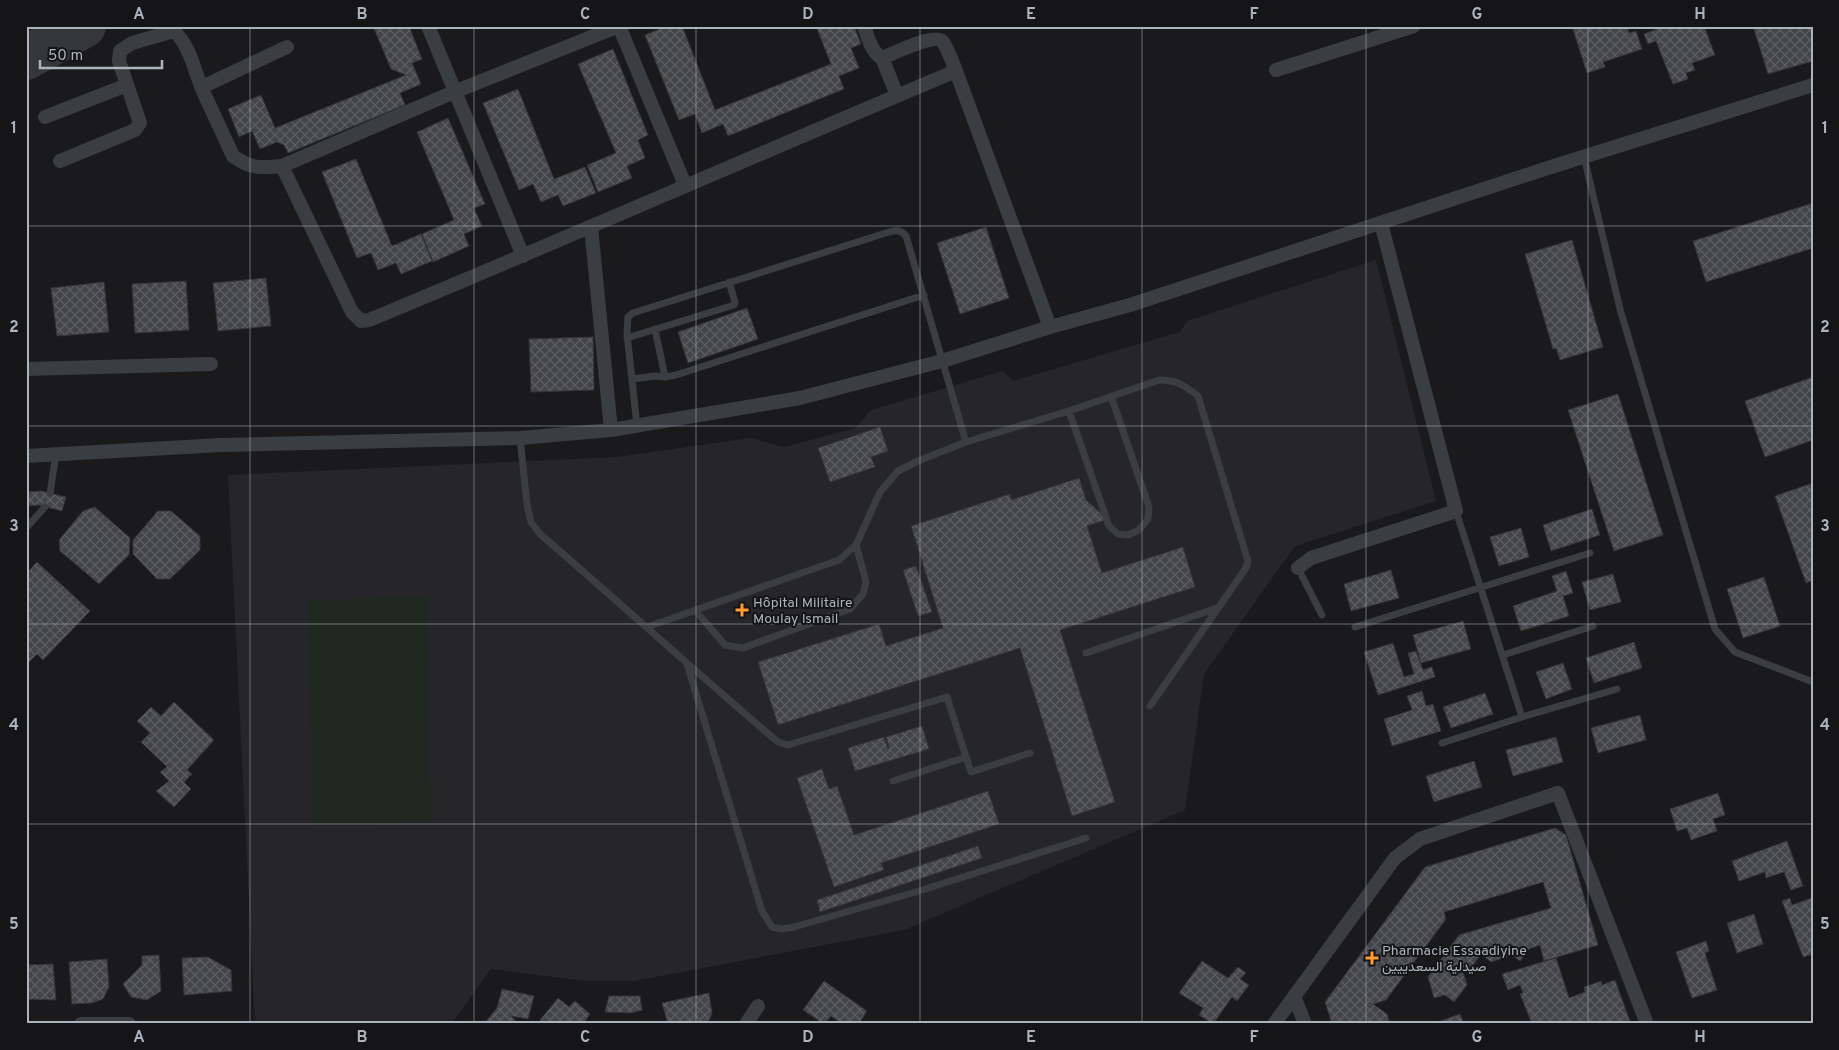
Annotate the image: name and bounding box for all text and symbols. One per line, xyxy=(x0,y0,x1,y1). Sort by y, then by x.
text: A xyxy=(133,5,145,25)
text: B xyxy=(356,5,368,25)
text: C xyxy=(580,5,590,25)
text: D xyxy=(802,5,814,25)
text: E xyxy=(1026,5,1036,25)
text: F xyxy=(1249,5,1259,25)
text: G xyxy=(1472,5,1482,25)
text: H xyxy=(1694,5,1706,25)
scale bar xyxy=(40,38,162,70)
text: 50 m xyxy=(48,47,83,66)
text: 1 xyxy=(11,119,17,139)
text: 1 xyxy=(1822,119,1828,139)
text: 2 xyxy=(9,318,19,338)
text: 2 xyxy=(1820,318,1830,338)
text: 3 xyxy=(9,517,19,537)
text: 3 xyxy=(1820,517,1830,537)
place label: Hôpital Militaire Moulay Ismail xyxy=(753,595,852,628)
marker: Hôpital Militaire Moulay Ismail xyxy=(735,603,749,617)
text: 4 xyxy=(9,716,19,736)
text: 4 xyxy=(1820,716,1830,736)
text: 5 xyxy=(9,915,19,935)
text: 5 xyxy=(1820,915,1830,935)
place label: Pharmacie Essaadiyine صيدلية السعدييين xyxy=(1382,943,1527,976)
marker: Pharmacie Essaadiyine صيدلية السعدييين xyxy=(1366,952,1378,964)
text: A xyxy=(133,1028,145,1048)
text: B xyxy=(356,1028,368,1048)
text: C xyxy=(580,1028,590,1048)
text: D xyxy=(802,1028,814,1048)
text: E xyxy=(1026,1028,1036,1048)
text: F xyxy=(1249,1028,1259,1048)
text: G xyxy=(1472,1028,1482,1048)
text: H xyxy=(1694,1028,1706,1048)

